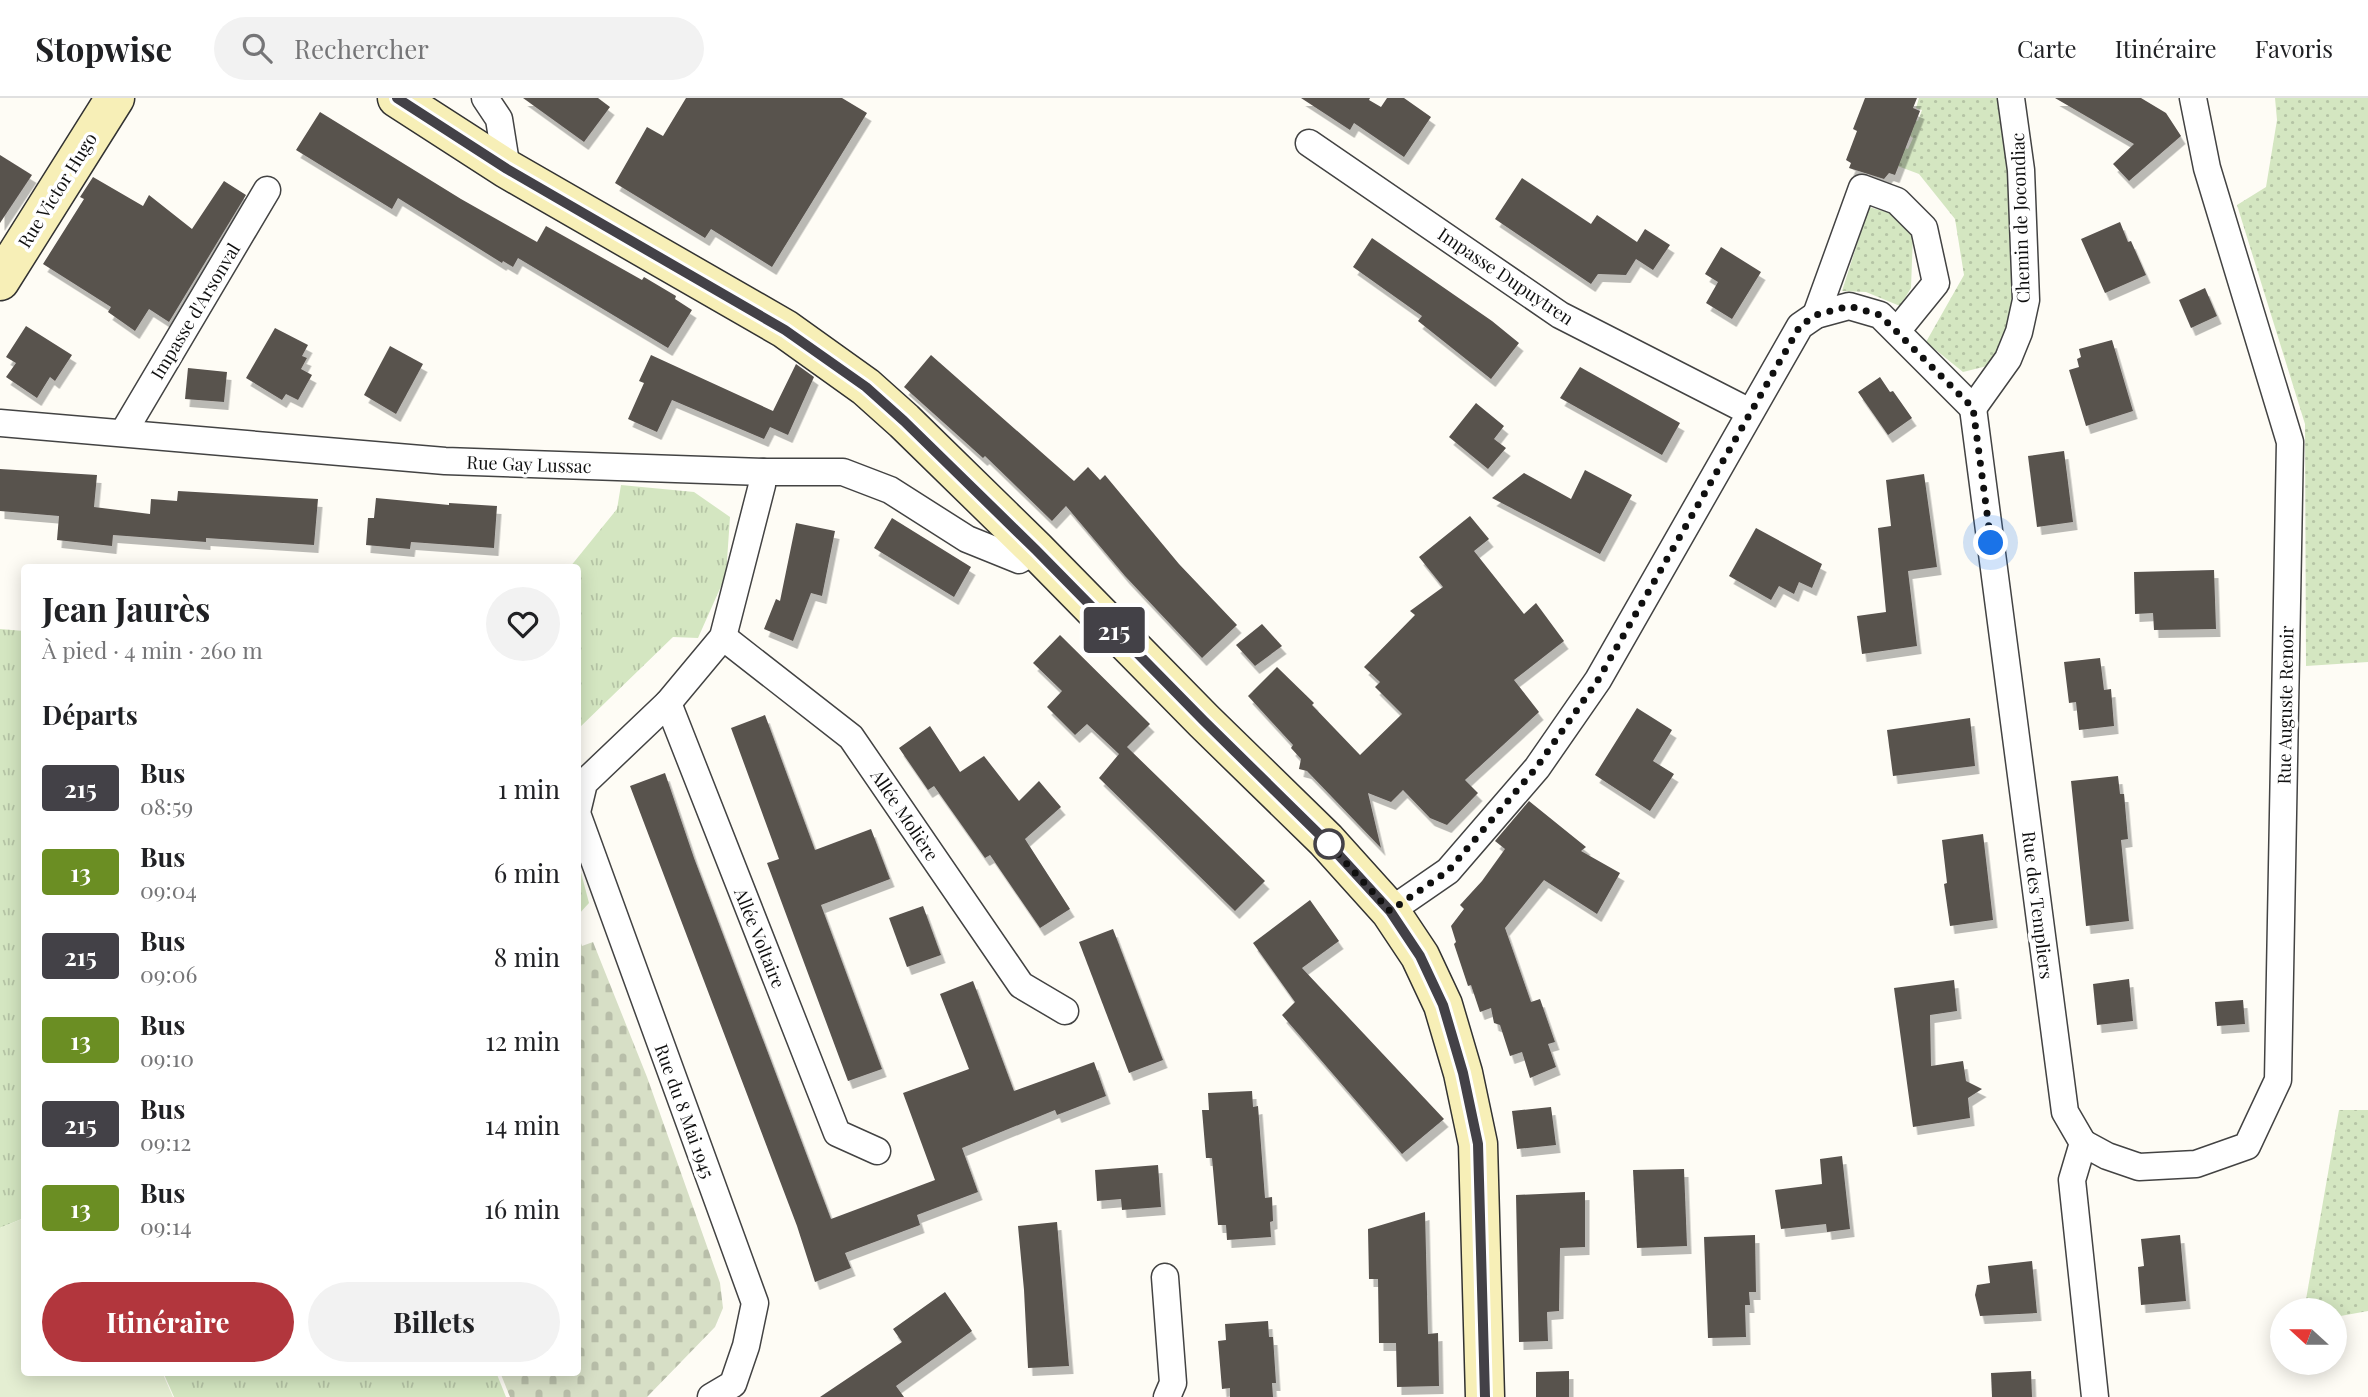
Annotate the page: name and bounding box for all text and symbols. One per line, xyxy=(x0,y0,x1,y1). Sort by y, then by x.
search box xyxy=(214,17,704,80)
text: Stopwise xyxy=(35,26,172,70)
icon: search xyxy=(238,29,276,67)
text: Rechercher xyxy=(294,31,429,66)
text: Carte xyxy=(2017,32,2077,64)
text: Itinéraire xyxy=(2115,32,2217,64)
text: Favoris xyxy=(2255,32,2333,64)
street label: Rue Victor Hugo xyxy=(12,128,102,252)
street label: Chemin de Jocondiac xyxy=(2005,132,2035,304)
street label: Impasse Dupuytren xyxy=(1434,222,1579,330)
street label: Impasse d'Arsonval xyxy=(145,238,245,384)
street label: Rue Gay Lussac xyxy=(466,450,592,478)
your location xyxy=(1973,525,2008,560)
text: Jean Jaurès xyxy=(42,586,210,630)
button: heart xyxy=(486,587,560,661)
line badge: 215 xyxy=(1074,607,1154,653)
text: 215 xyxy=(1098,614,1130,646)
street label: Rue Auguste Renoir xyxy=(2272,625,2298,785)
text: À pied · 4 min · 260 m xyxy=(42,634,263,665)
text: Départs xyxy=(42,697,138,732)
text: Bus xyxy=(140,755,185,790)
street label: Allée Molière xyxy=(865,764,944,865)
text: 1 min xyxy=(498,771,560,806)
text: 215 xyxy=(64,772,97,804)
text: 08:59 xyxy=(140,790,193,821)
unlabelled marker xyxy=(1314,829,1344,859)
street label: Rue des Templiers xyxy=(2017,830,2059,980)
text: Bus xyxy=(140,839,185,874)
text: 6 min xyxy=(494,855,560,890)
text: 13 xyxy=(70,856,91,888)
text: 09:04 xyxy=(140,874,197,905)
street label: Allée Voltaire xyxy=(729,883,791,992)
text: Bus xyxy=(140,923,185,958)
text: 8 min xyxy=(494,939,560,974)
text: 215 xyxy=(64,940,97,972)
text: 09:06 xyxy=(140,958,197,989)
text: Bus xyxy=(140,1007,185,1042)
text: 12 min xyxy=(485,1023,560,1058)
text: 13 xyxy=(70,1024,91,1056)
street label: Rue du 8 Mai 1945 xyxy=(650,1040,720,1182)
text: 09:10 xyxy=(140,1042,194,1073)
text: Bus xyxy=(140,1091,185,1126)
text: 14 min xyxy=(485,1107,560,1142)
text: 215 xyxy=(64,1108,97,1140)
text: 09:12 xyxy=(140,1126,191,1157)
text: Bus xyxy=(140,1175,185,1210)
text: 16 min xyxy=(484,1191,560,1226)
text: 13 xyxy=(70,1192,91,1224)
text: 09:14 xyxy=(140,1210,192,1241)
button: Itinéraire xyxy=(42,1282,294,1362)
button: Billets xyxy=(308,1282,560,1362)
north arrow xyxy=(2270,1298,2347,1376)
map controls xyxy=(2270,1298,2347,1375)

